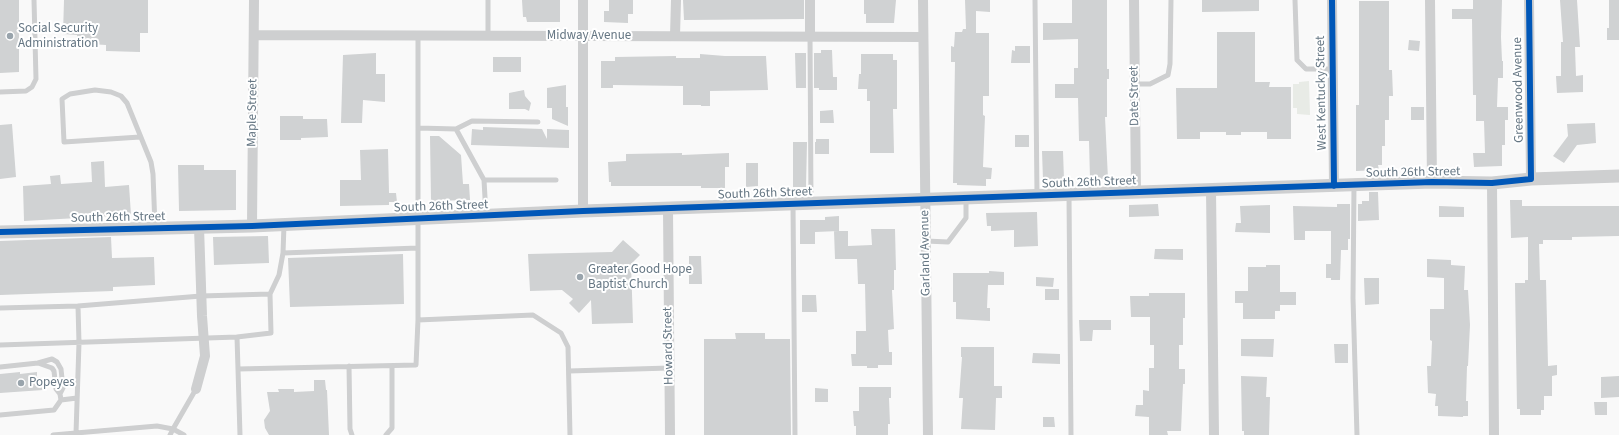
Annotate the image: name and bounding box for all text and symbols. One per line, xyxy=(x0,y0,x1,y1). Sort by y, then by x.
place label: Social Security Administration xyxy=(18,21,98,52)
street label: Midway Avenue xyxy=(547,28,631,44)
marker: Social Security Administration xyxy=(5,31,15,41)
street label: West Kentucky Street xyxy=(1313,35,1331,151)
street label: Greenwood Avenue xyxy=(1510,37,1528,143)
street label: Date Street xyxy=(1127,66,1143,126)
street label: Maple Street xyxy=(245,79,261,147)
street label: South 26th Street xyxy=(1366,164,1460,182)
street label: South 26th Street xyxy=(1041,174,1137,192)
street label: South 26th Street xyxy=(717,185,813,203)
street label: South 26th Street xyxy=(393,198,489,216)
street label: South 26th Street xyxy=(71,209,165,227)
street label: Garland Avenue xyxy=(917,210,935,296)
place label: Greater Good Hope Baptist Church xyxy=(588,262,692,293)
marker: Greater Good Hope Baptist Church xyxy=(575,272,585,282)
street label: Howard Street xyxy=(661,307,677,385)
place label: Popeyes xyxy=(29,375,75,391)
marker: Popeyes xyxy=(16,378,26,388)

